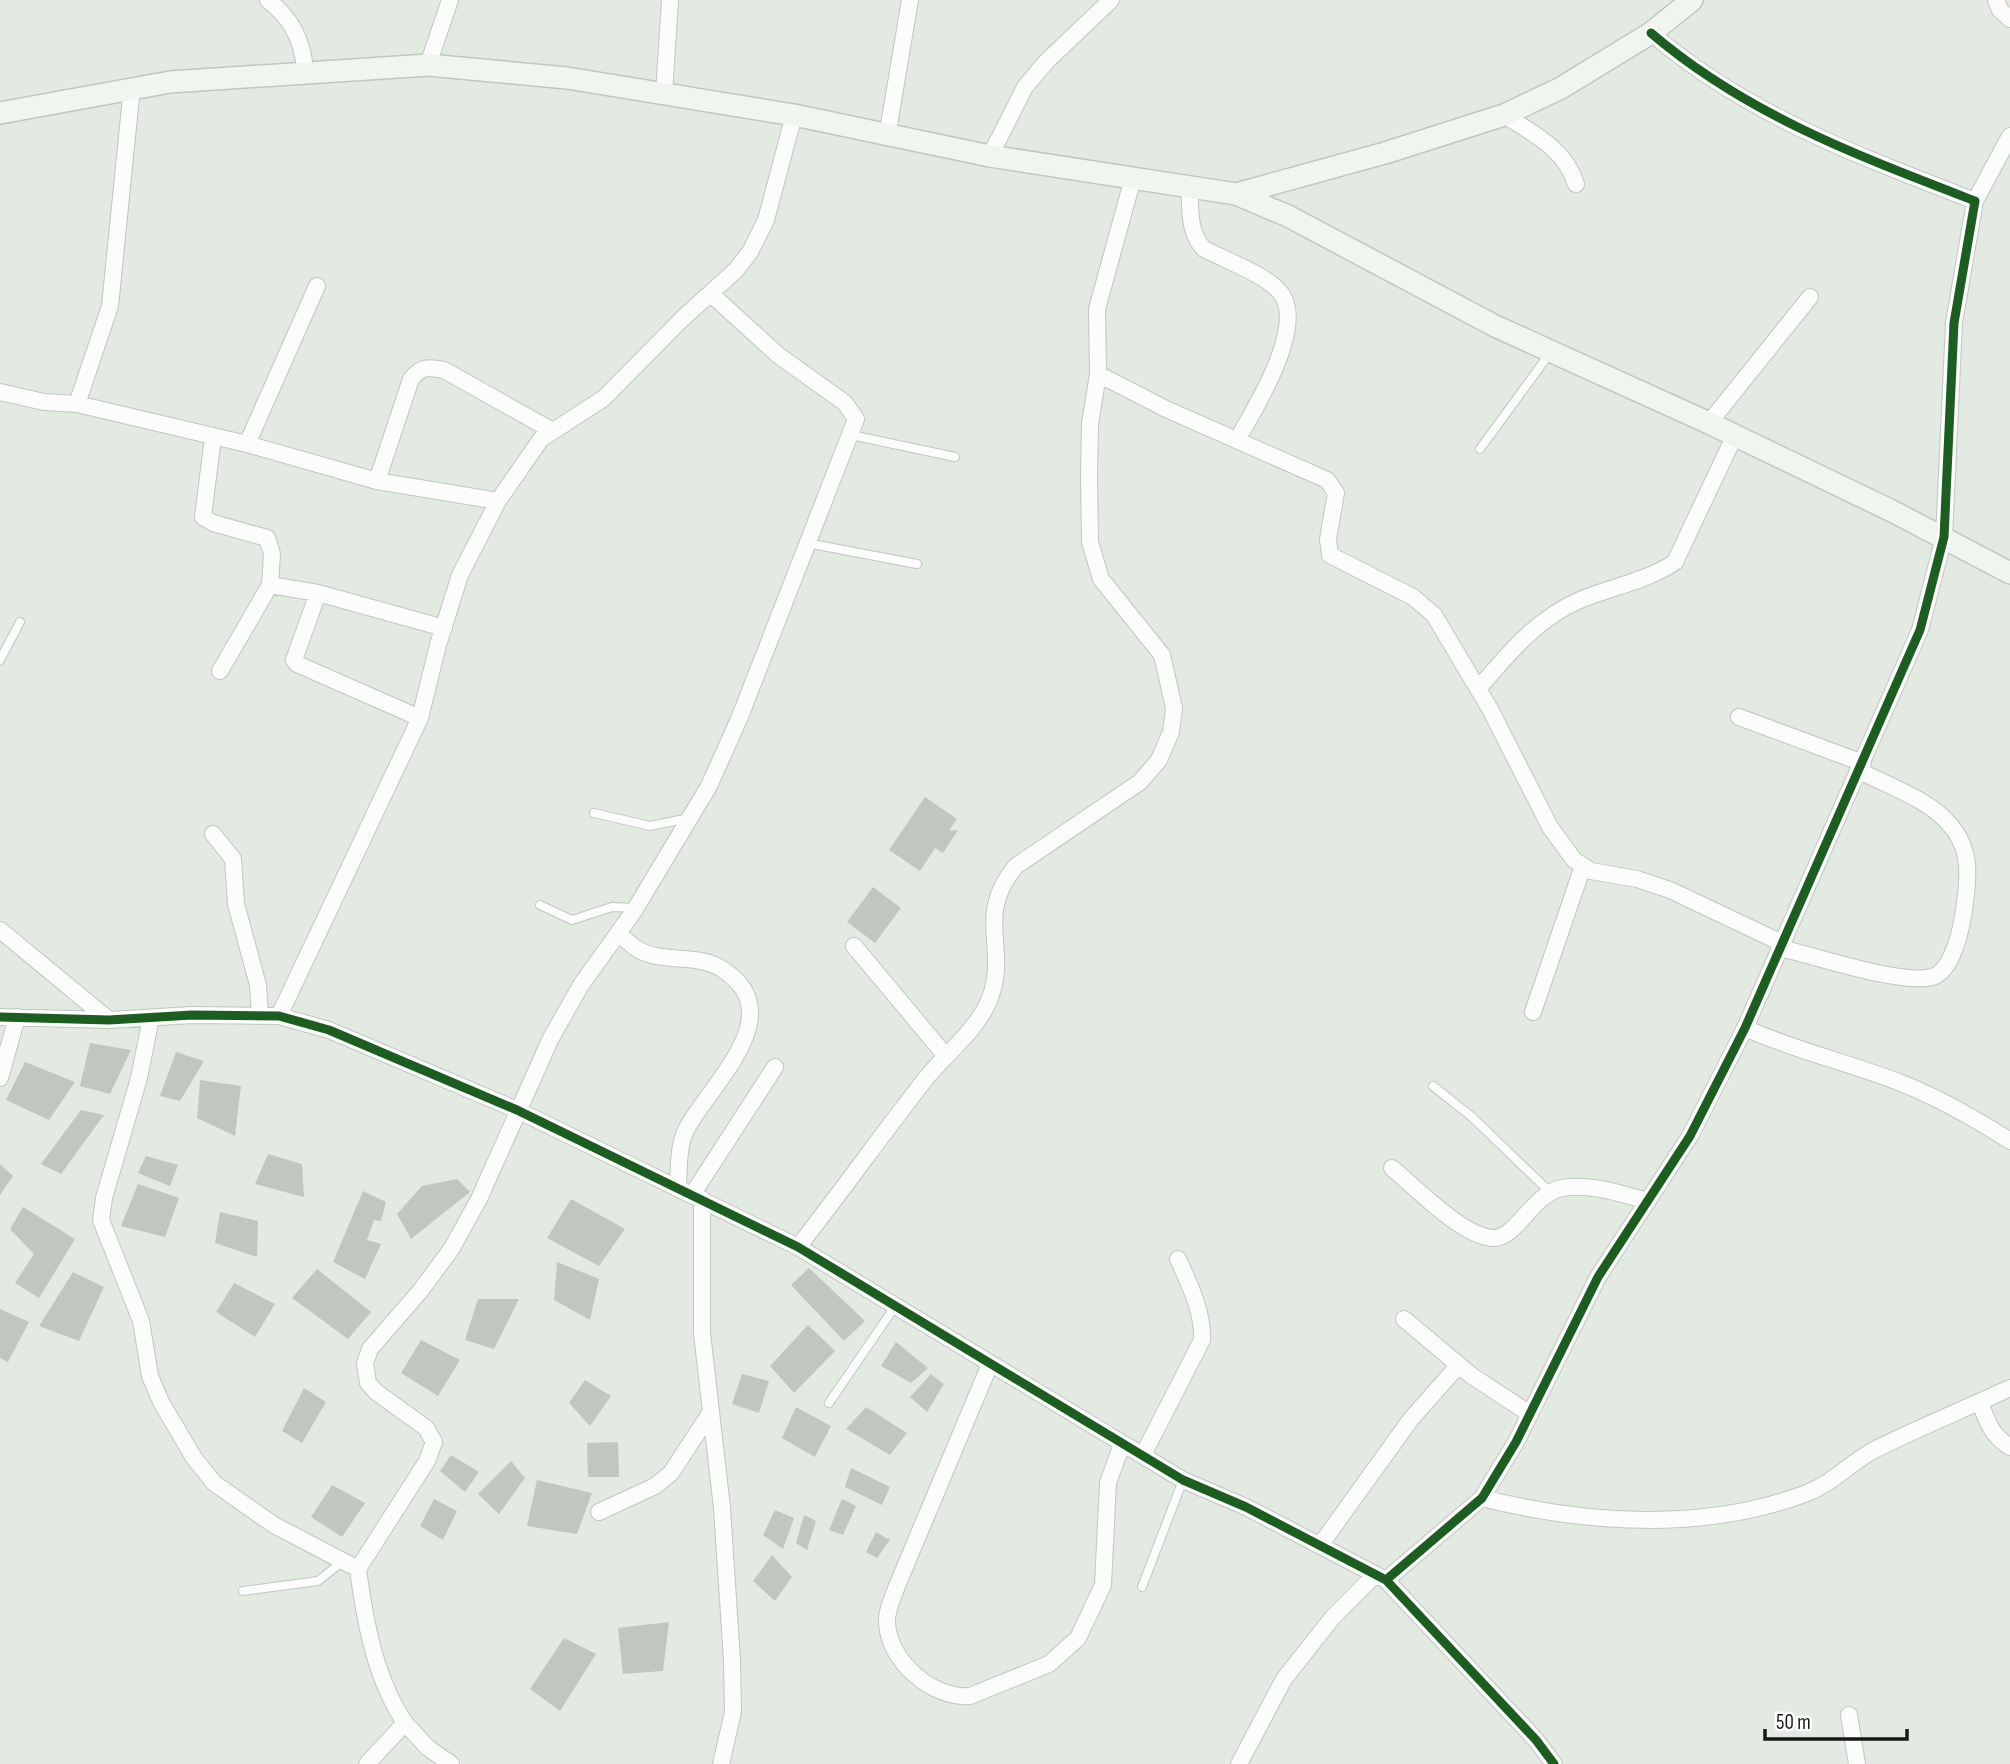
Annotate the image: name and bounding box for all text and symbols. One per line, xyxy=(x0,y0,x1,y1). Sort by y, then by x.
scale bar xyxy=(1765,1698,1907,1742)
text: 50 m xyxy=(1776,1710,1811,1735)

